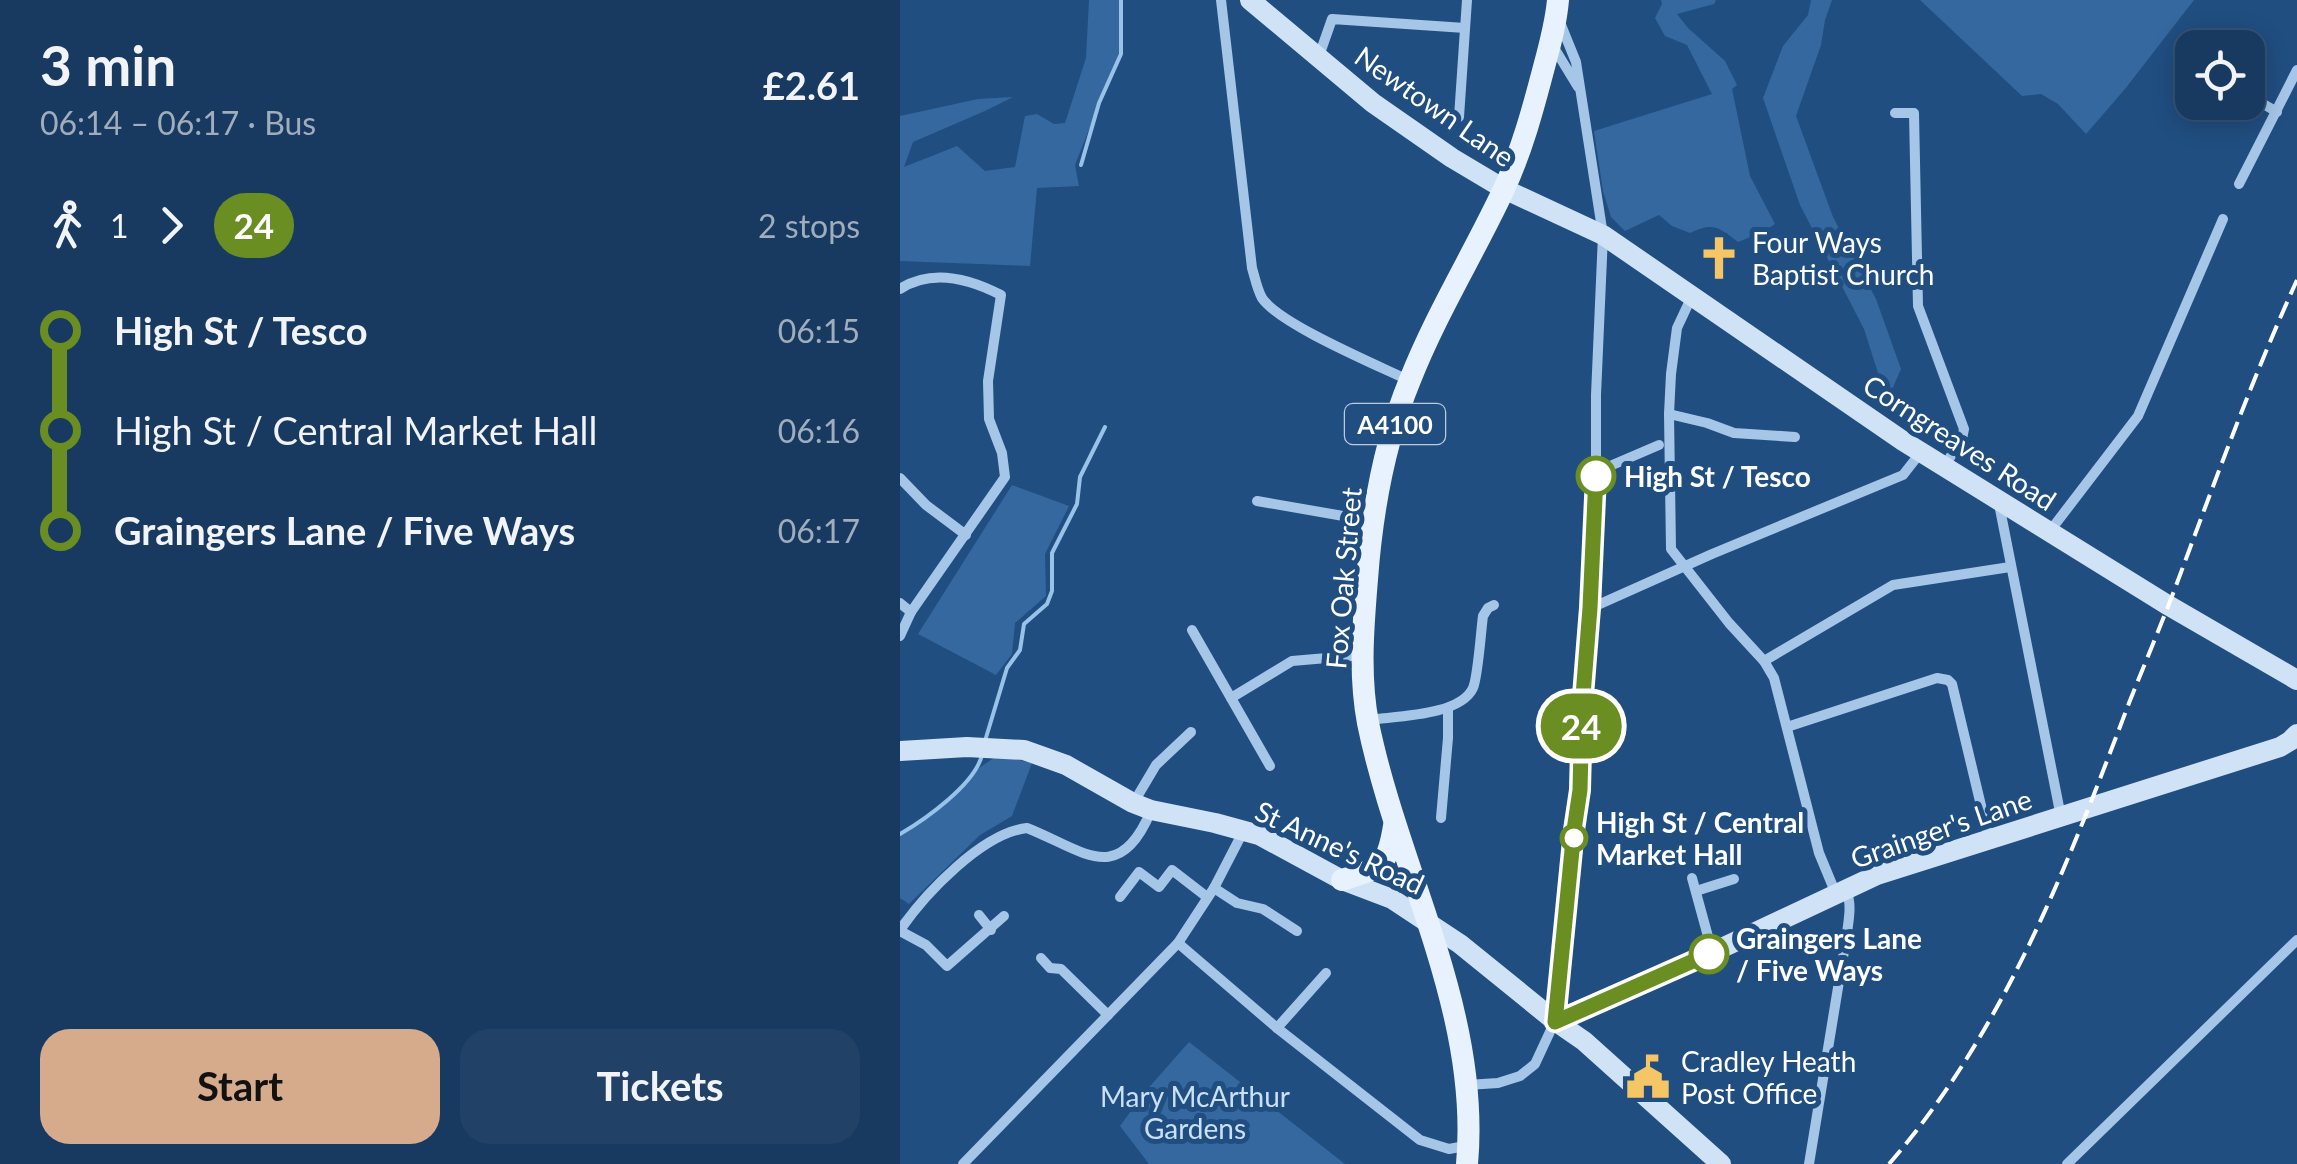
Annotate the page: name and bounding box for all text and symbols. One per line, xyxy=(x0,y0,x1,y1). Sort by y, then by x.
map controls xyxy=(2175,30,2265,120)
button: locate xyxy=(2175,30,2265,120)
text: 3 min xyxy=(40,32,176,98)
street label: Newtown Lane xyxy=(1349,39,1521,173)
text: £2.61 xyxy=(763,62,860,108)
text: 06:14 – 06:17 · Bus xyxy=(40,103,316,142)
icon: walk xyxy=(40,198,95,253)
icon: forward xyxy=(144,198,199,253)
text: 24 xyxy=(234,204,274,246)
text: 1 xyxy=(110,206,129,245)
text: 2 stops xyxy=(758,206,860,245)
place label: Four Ways Baptist Church xyxy=(1752,225,1934,291)
church icon: Four Ways Baptist Church xyxy=(1695,234,1743,282)
text: High St / Tesco xyxy=(114,307,368,353)
text: 06:15 xyxy=(778,311,860,350)
street label: Corngreaves Road xyxy=(1857,367,2063,517)
road number: A4100 xyxy=(1345,404,1445,444)
text: High St / Central Market Hall xyxy=(114,407,598,453)
text: 06:16 xyxy=(778,411,860,450)
marker: High St / Tesco xyxy=(1577,457,1615,495)
place label: High St / Tesco xyxy=(1624,459,1811,493)
street label: Fox Oak Street xyxy=(1318,486,1368,670)
text: Graingers Lane / Five Ways xyxy=(114,507,575,553)
text: 06:17 xyxy=(778,511,860,550)
line badge: 24 xyxy=(1536,694,1626,758)
text: 24 xyxy=(1561,705,1601,747)
street label: Grainger's Lane xyxy=(1846,781,2036,875)
street label: St Anne's Road xyxy=(1250,793,1430,901)
place label: High St / Central Market Hall xyxy=(1596,805,1804,871)
marker: High St / Central Market Hall xyxy=(1561,825,1587,851)
place label: Graingers Lane / Five Ways xyxy=(1736,921,1922,987)
marker: Graingers Lane / Five Ways xyxy=(1690,935,1728,973)
button: Start xyxy=(40,1029,440,1144)
button: Tickets xyxy=(460,1029,860,1144)
place label: Cradley Heath Post Office xyxy=(1681,1044,1856,1110)
public building icon: Cradley Heath Post Office xyxy=(1624,1053,1672,1101)
park label: Mary McArthur Gardens xyxy=(1100,1079,1290,1145)

